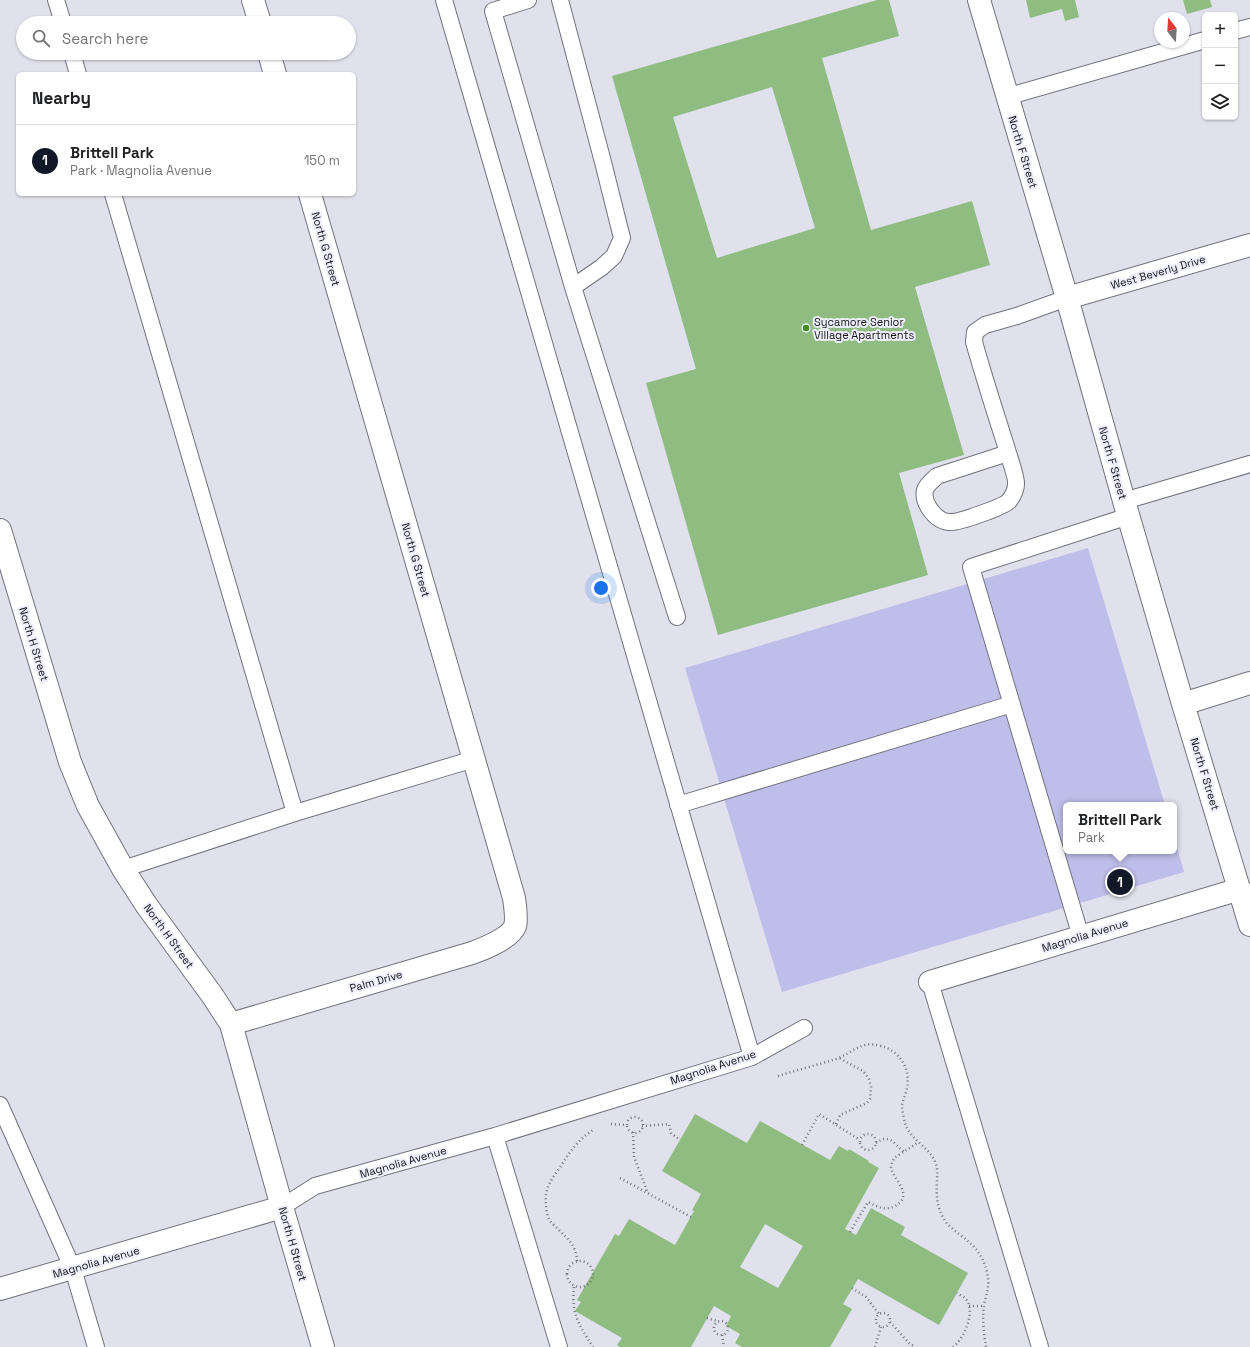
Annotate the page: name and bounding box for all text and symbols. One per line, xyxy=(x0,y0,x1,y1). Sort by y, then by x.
north arrow xyxy=(1154,12,1190,48)
map controls xyxy=(1202,12,1238,120)
button: + xyxy=(1202,12,1238,48)
search box xyxy=(16,16,356,60)
icon: search xyxy=(30,27,52,49)
text: Search here xyxy=(62,29,148,48)
button: − xyxy=(1202,48,1238,84)
button: layers xyxy=(1202,84,1238,120)
text: Nearby xyxy=(32,87,91,109)
street label: North F Street xyxy=(1005,114,1041,190)
text: Brittell Park xyxy=(70,143,154,162)
text: 1 xyxy=(42,152,48,169)
text: 150 m xyxy=(304,152,340,169)
text: Park · Magnolia Avenue xyxy=(70,162,212,179)
street label: North G Street xyxy=(309,210,343,288)
street label: West Beverly Drive xyxy=(1109,252,1207,292)
place label: Sycamore Senior Village Apartments xyxy=(814,315,914,342)
marker: Sycamore Senior Village Apartments xyxy=(801,323,811,333)
street label: North F Street xyxy=(1096,425,1130,501)
street label: North G Street xyxy=(399,521,433,599)
your location xyxy=(591,578,611,598)
street label: North H Street xyxy=(16,605,52,683)
street label: North F Street xyxy=(1187,736,1223,812)
popup xyxy=(1063,802,1177,854)
text: Brittell Park xyxy=(1078,810,1162,829)
text: Park xyxy=(1078,829,1105,846)
pin: 1 xyxy=(1107,867,1133,897)
street label: North H Street xyxy=(141,901,197,971)
street label: Magnolia Avenue xyxy=(1040,915,1130,955)
street label: Palm Drive xyxy=(348,967,404,995)
street label: Magnolia Avenue xyxy=(668,1047,758,1087)
street label: Magnolia Avenue xyxy=(358,1143,448,1181)
street label: North H Street xyxy=(276,1205,310,1283)
street label: Magnolia Avenue xyxy=(51,1243,141,1281)

